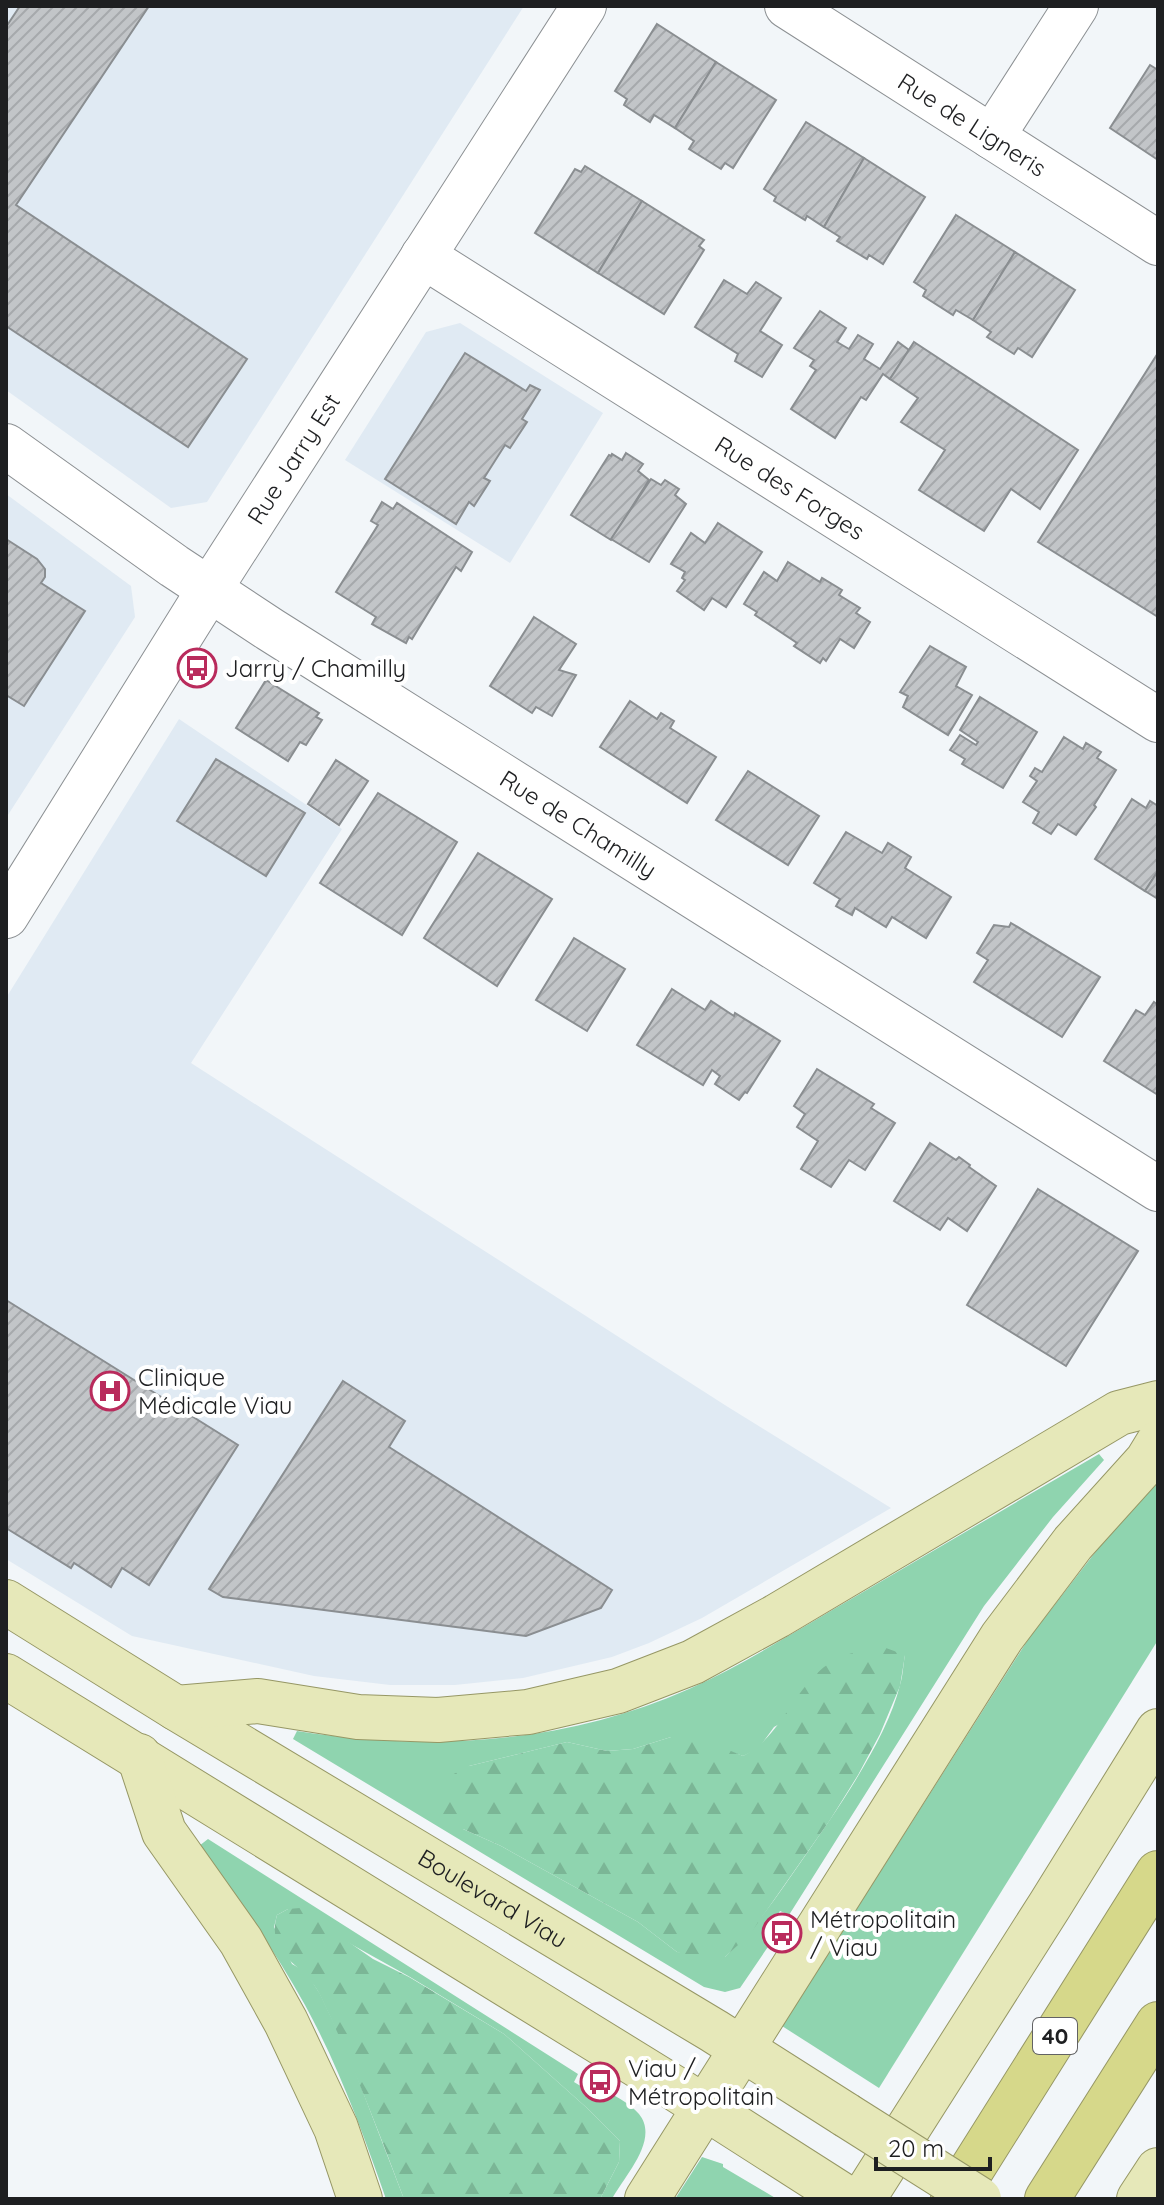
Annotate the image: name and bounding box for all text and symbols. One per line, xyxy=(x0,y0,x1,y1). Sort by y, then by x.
street label: Rue de Ligneris xyxy=(893,66,1052,183)
street label: Rue Jarry Est xyxy=(240,388,346,530)
street label: Rue des Forges xyxy=(709,429,871,546)
bus stop icon: Jarry / Chamilly xyxy=(176,647,218,689)
place label: Jarry / Chamilly xyxy=(225,653,406,683)
street label: Rue de Chamilly xyxy=(494,763,662,884)
place label: Clinique Médicale Viau xyxy=(138,1362,293,1420)
hospital icon: Clinique Médicale Viau xyxy=(89,1370,131,1412)
street label: Boulevard Viau xyxy=(413,1842,573,1955)
place label: Métropolitain / Viau xyxy=(810,1904,956,1962)
bus stop icon: Métropolitain / Viau xyxy=(761,1912,803,1954)
road number: 40 xyxy=(1033,2018,1077,2054)
place label: Viau / Métropolitain xyxy=(628,2053,774,2111)
bus stop icon: Viau / Métropolitain xyxy=(579,2061,621,2103)
scale bar xyxy=(876,2121,990,2171)
text: 20 m xyxy=(888,2133,944,2163)

